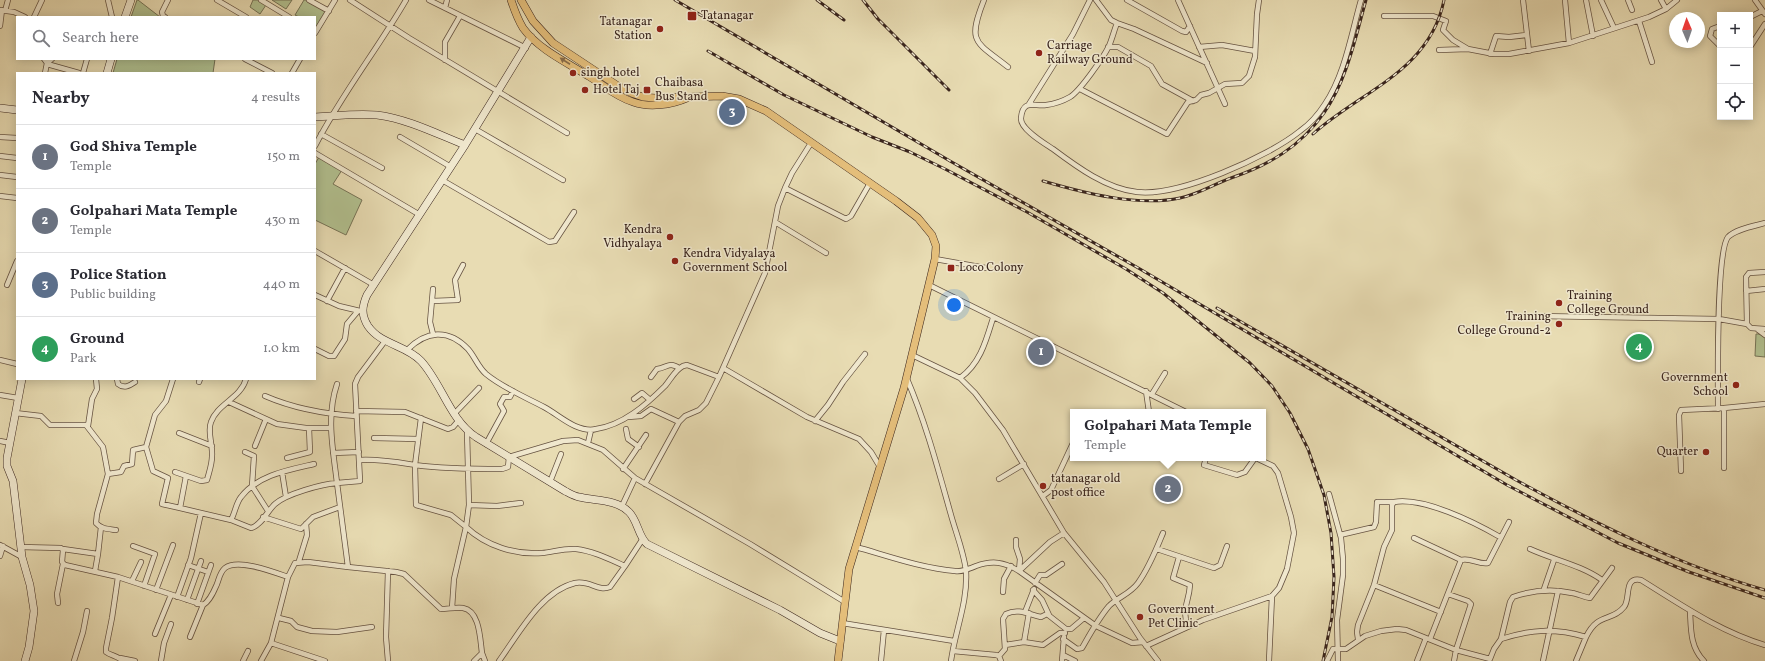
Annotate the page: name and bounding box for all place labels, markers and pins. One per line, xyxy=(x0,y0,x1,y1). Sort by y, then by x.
place label: Tatanagar xyxy=(701,8,754,24)
marker: Tatanagar xyxy=(686,10,698,22)
place label: Tatanagar Station xyxy=(599,14,652,44)
marker: Tatanagar Station xyxy=(655,24,665,34)
place label: Carriage Railway Ground xyxy=(1047,38,1133,68)
marker: Carriage Railway Ground xyxy=(1034,48,1044,58)
place label: singh hotel xyxy=(581,65,640,81)
marker: singh hotel xyxy=(568,68,578,78)
place label: Chaibasa Bus Stand xyxy=(655,75,708,105)
place label: Hotel Taj xyxy=(593,82,640,98)
marker: Hotel Taj xyxy=(580,85,590,95)
marker: Chaibasa Bus Stand xyxy=(642,85,652,95)
pin: 3 xyxy=(719,97,745,127)
place label: Kendra Vidhyalaya xyxy=(603,222,662,252)
marker: Kendra Vidhyalaya xyxy=(665,232,675,242)
place label: Kendra Vidyalaya Government School xyxy=(683,246,788,276)
marker: Kendra Vidyalaya Government School xyxy=(670,256,680,266)
place label: Loco Colony xyxy=(959,260,1024,276)
marker: Loco Colony xyxy=(946,263,956,273)
place label: Training College Ground xyxy=(1567,288,1649,318)
marker: Training College Ground xyxy=(1554,298,1564,308)
place label: Training College Ground-2 xyxy=(1457,309,1551,339)
marker: Training College Ground-2 xyxy=(1554,319,1564,329)
pin: 4 xyxy=(1626,332,1652,362)
pin: 1 xyxy=(1028,337,1054,367)
place label: Government School xyxy=(1661,370,1728,400)
marker: Government School xyxy=(1731,380,1741,390)
place label: Quarter xyxy=(1657,444,1698,460)
marker: Quarter xyxy=(1701,447,1711,457)
place label: tatanagar old post office xyxy=(1051,471,1121,501)
pin: 2 xyxy=(1155,474,1181,504)
marker: tatanagar old post office xyxy=(1038,481,1048,491)
place label: Government Pet Clinic xyxy=(1148,602,1215,632)
marker: Government Pet Clinic xyxy=(1135,612,1145,622)

